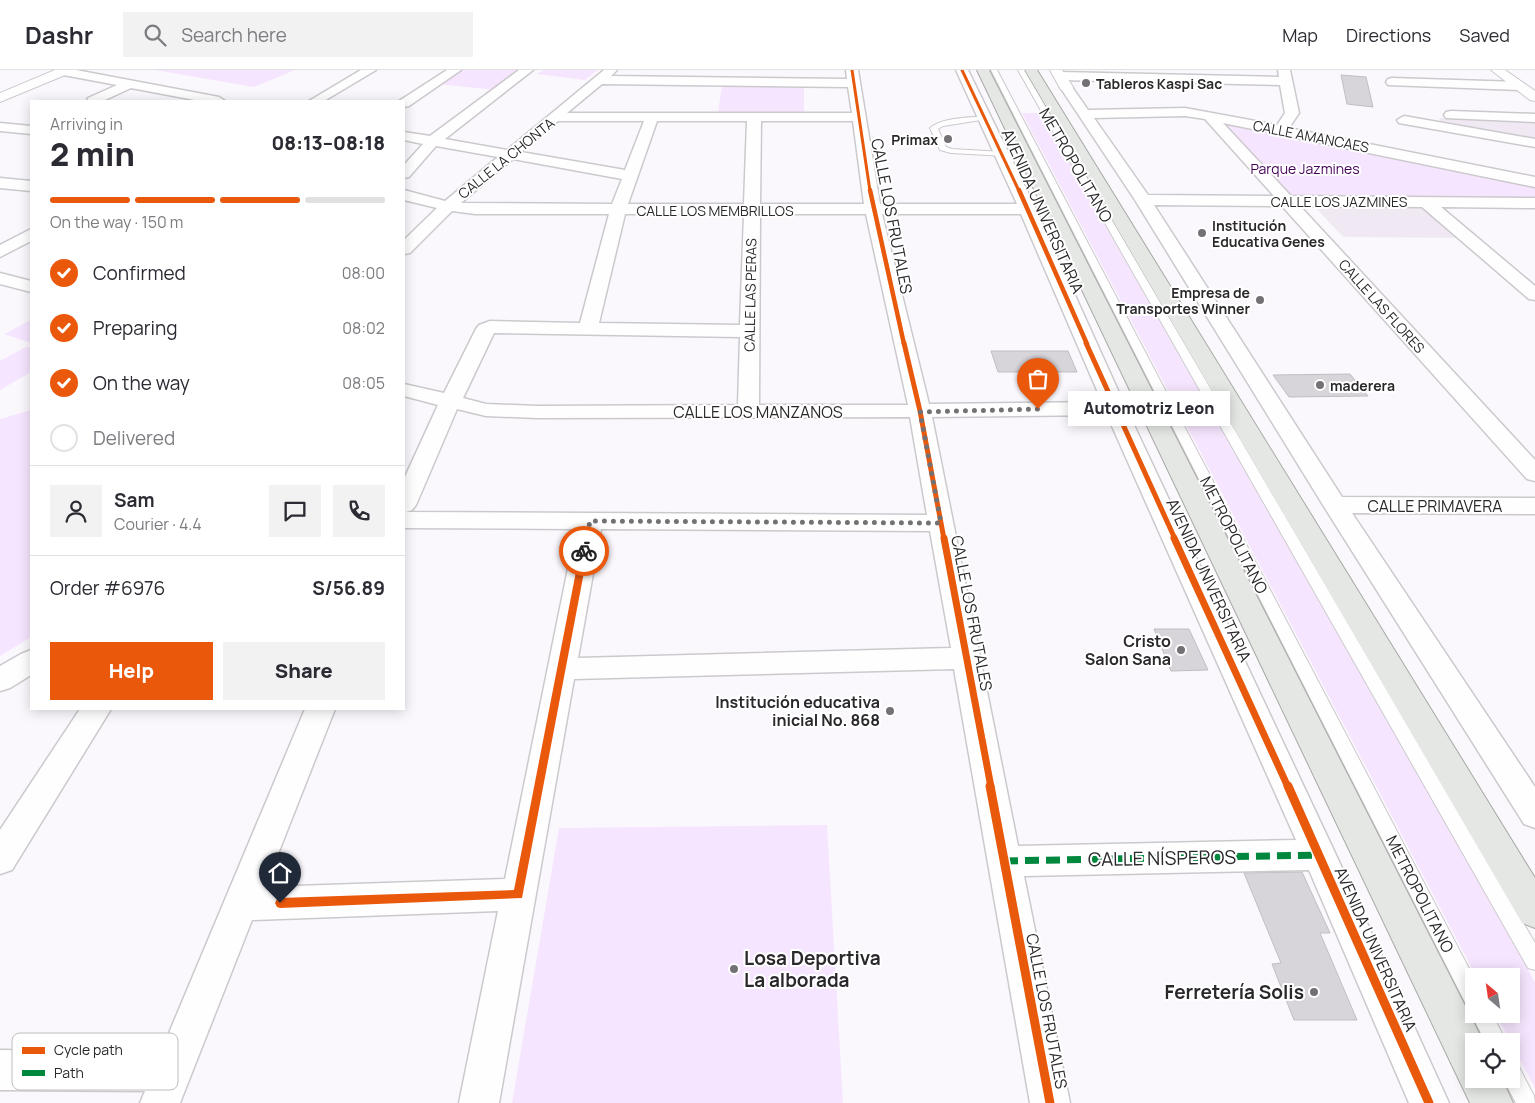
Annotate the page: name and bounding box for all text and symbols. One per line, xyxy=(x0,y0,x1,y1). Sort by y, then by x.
search box xyxy=(123,12,473,57)
text: Dashr xyxy=(25,18,93,51)
icon: search xyxy=(141,21,169,49)
text: Search here xyxy=(181,22,287,48)
text: Map xyxy=(1282,23,1318,47)
text: Directions xyxy=(1346,23,1431,47)
text: Saved xyxy=(1459,23,1510,47)
place label: Tableros Kaspi Sac xyxy=(1096,74,1222,93)
marker: Tableros Kaspi Sac xyxy=(1080,77,1092,89)
street label: METROPOLITANO xyxy=(1034,104,1118,227)
text: Arriving in xyxy=(50,113,123,135)
street label: CALLE LA CHONTA xyxy=(454,113,558,203)
street label: CALLE AMANCAES xyxy=(1251,115,1371,157)
street label: AVENIDA UNIVERSITARIA xyxy=(997,125,1089,297)
text: 08:13–08:18 xyxy=(272,130,385,156)
place label: Primax xyxy=(891,130,938,149)
text: 2 min xyxy=(50,132,135,176)
marker: Primax xyxy=(942,133,954,145)
street label: CALLE LOS FRUTALES xyxy=(866,136,918,296)
park label: Parque Jazmines xyxy=(1250,159,1360,178)
street label: CALLE LOS JAZMINES xyxy=(1271,192,1408,211)
street label: CALLE LOS MEMBRILLOS xyxy=(636,201,794,220)
text: On the way · 150 m xyxy=(50,211,183,233)
place label: Institución Educativa Genes xyxy=(1212,216,1325,251)
marker: Institución Educativa Genes xyxy=(1196,227,1208,239)
street label: CALLE LAS PERAS xyxy=(740,238,760,352)
street label: CALLE LAS FLORES xyxy=(1335,255,1429,357)
icon: check xyxy=(50,259,78,287)
text: Confirmed xyxy=(93,260,186,286)
text: 08:00 xyxy=(342,262,385,284)
place label: Empresa de Transportes Winner xyxy=(1116,283,1250,318)
marker: Empresa de Transportes Winner xyxy=(1254,294,1266,306)
icon: check xyxy=(50,314,78,342)
text: Preparing xyxy=(93,315,178,341)
text: 08:02 xyxy=(342,317,385,339)
pin xyxy=(1017,358,1059,409)
icon: bag xyxy=(1024,365,1052,393)
icon: check xyxy=(50,369,78,397)
text: On the way xyxy=(93,370,190,396)
text: 08:05 xyxy=(342,372,385,394)
place label: maderera xyxy=(1330,376,1395,395)
marker: maderera xyxy=(1314,379,1326,391)
callout: Automotriz Leon xyxy=(1068,392,1230,426)
text: Automotriz Leon xyxy=(1083,397,1215,419)
street label: CALLE LOS MANZANOS xyxy=(673,401,843,423)
text: Delivered xyxy=(93,425,175,451)
street label: METROPOLITANO xyxy=(1195,473,1273,598)
button: person xyxy=(50,485,102,537)
button: chat xyxy=(269,485,321,537)
button: phone xyxy=(333,485,385,537)
text: Sam xyxy=(114,487,155,513)
street label: AVENIDA UNIVERSITARIA xyxy=(1161,495,1257,665)
street label: CALLE PRIMAVERA xyxy=(1368,495,1502,517)
text: Courier · 4.4 xyxy=(114,513,202,535)
courier xyxy=(559,526,609,576)
street label: CALLE LOS FRUTALES xyxy=(946,533,998,693)
icon: bike xyxy=(570,537,598,565)
text: Order #6976 xyxy=(50,575,165,601)
text: S/56.89 xyxy=(312,575,385,601)
place label: Cristo Salon Sana xyxy=(1085,630,1171,670)
button: Help xyxy=(50,642,213,700)
button: Share xyxy=(223,642,385,700)
marker: Cristo Salon Sana xyxy=(1175,644,1187,656)
place label: Institución educativa inicial No. 868 xyxy=(715,691,880,731)
marker: Institución educativa inicial No. 868 xyxy=(884,705,896,717)
street label: METROPOLITANO xyxy=(1381,832,1459,957)
street label: CALLE NÍSPEROS xyxy=(1088,844,1237,872)
pin xyxy=(259,852,301,903)
icon: home xyxy=(266,859,294,887)
street label: AVENIDA UNIVERSITARIA xyxy=(1330,863,1422,1035)
street label: CALLE LOS FRUTALES xyxy=(1021,931,1073,1091)
place label: Losa Deportiva La alborada xyxy=(744,945,881,993)
marker: Losa Deportiva La alborada xyxy=(728,963,740,975)
north arrow xyxy=(1465,968,1520,1022)
map controls xyxy=(1465,968,1520,1088)
place label: Ferretería Solis xyxy=(1165,979,1304,1005)
marker: Ferretería Solis xyxy=(1308,986,1320,998)
legend xyxy=(12,1033,178,1090)
button: locate xyxy=(1465,1033,1520,1088)
text: Cycle path xyxy=(54,1040,123,1059)
text: Path xyxy=(54,1063,84,1082)

